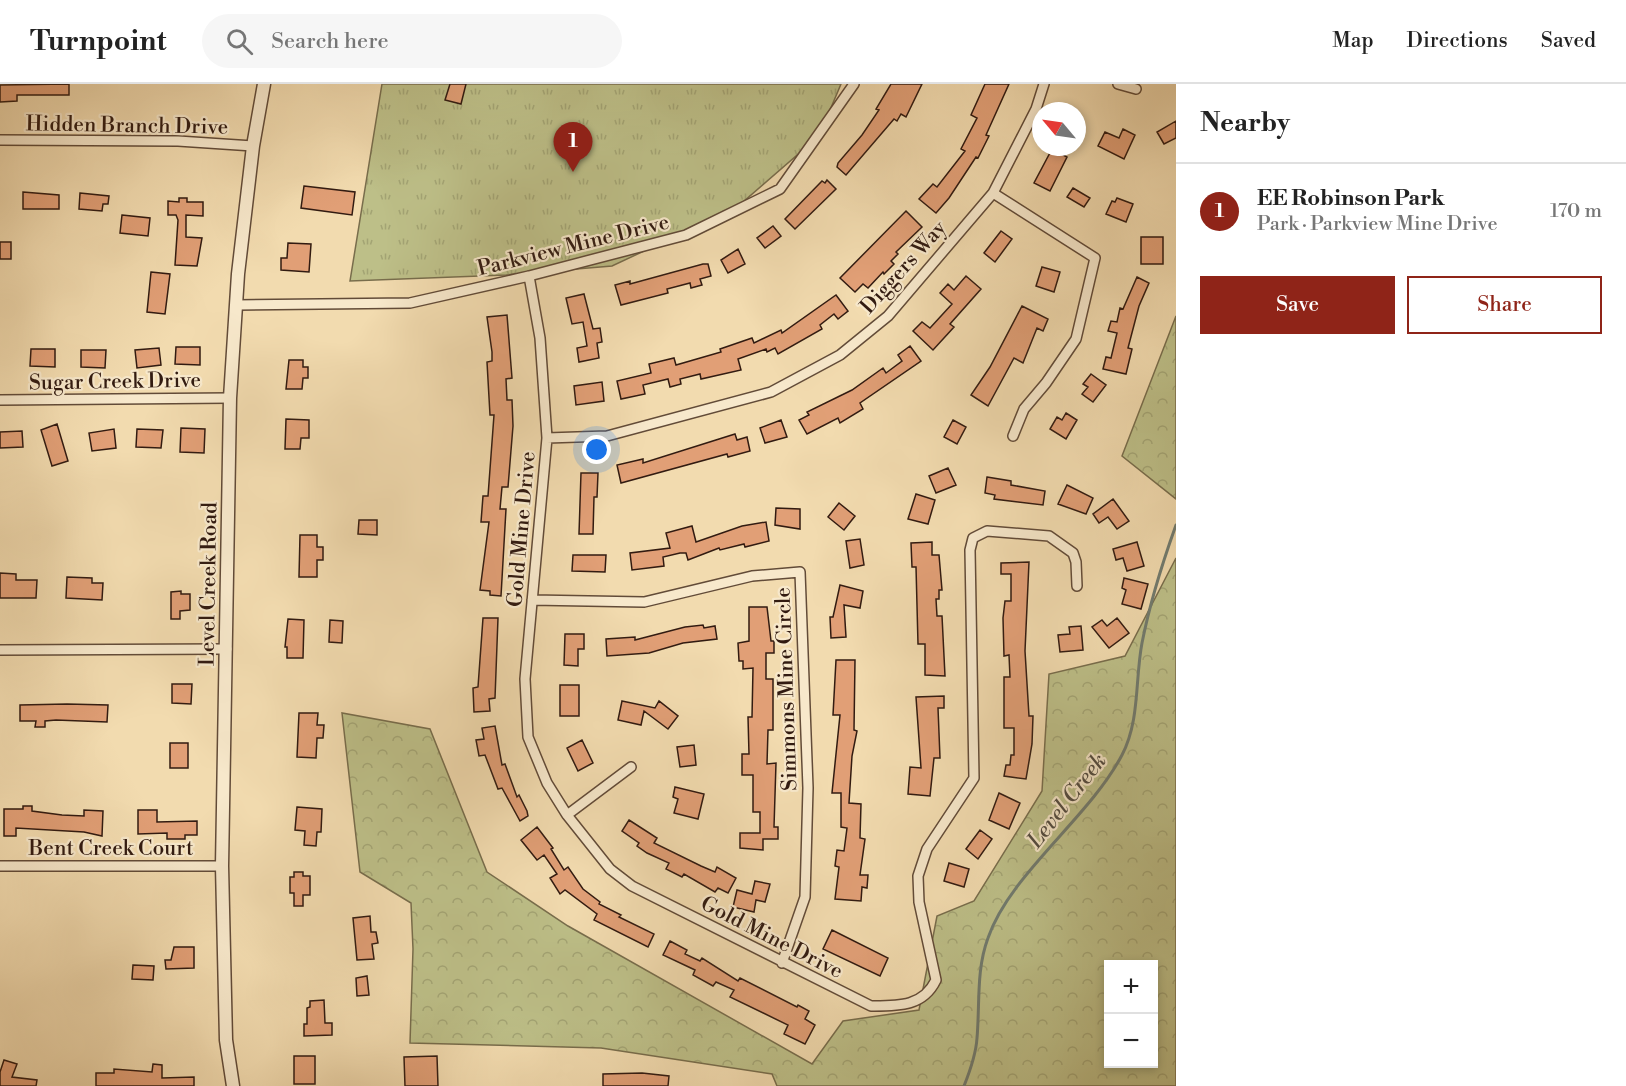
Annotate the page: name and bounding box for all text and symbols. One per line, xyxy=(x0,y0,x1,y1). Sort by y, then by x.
search box xyxy=(202,14,622,68)
text: Turnpoint xyxy=(30,24,166,59)
icon: search xyxy=(223,25,256,58)
text: Search here xyxy=(271,28,389,55)
text: Map xyxy=(1332,28,1374,54)
text: Directions xyxy=(1407,28,1508,54)
text: Saved xyxy=(1541,28,1596,54)
north arrow xyxy=(1032,102,1086,156)
text: Nearby xyxy=(1200,107,1290,139)
street label: Hidden Branch Drive xyxy=(25,111,229,141)
pin: 1 xyxy=(554,122,592,172)
text: EE Robinson Park xyxy=(1257,185,1445,212)
text: 1 xyxy=(1215,199,1224,224)
text: 170 m xyxy=(1550,199,1602,224)
street label: Parkview Mine Drive xyxy=(475,210,672,282)
text: Park · Parkview Mine Drive xyxy=(1257,212,1498,237)
street label: Diggers Way xyxy=(855,215,953,320)
button: Save xyxy=(1200,276,1395,334)
button: Share xyxy=(1407,276,1602,334)
street label: Sugar Creek Drive xyxy=(29,367,201,397)
your location xyxy=(582,435,611,464)
street label: Gold Mine Drive xyxy=(502,450,542,608)
street label: Level Creek Road xyxy=(195,502,223,666)
street label: Simmons Mine Circle xyxy=(770,587,804,791)
water label: Level Creek xyxy=(1021,748,1112,854)
street label: Bent Creek Court xyxy=(28,836,194,862)
street label: Gold Mine Drive xyxy=(696,891,847,985)
map controls xyxy=(1104,960,1158,1068)
button: + xyxy=(1104,960,1158,1014)
button: − xyxy=(1104,1014,1158,1068)

